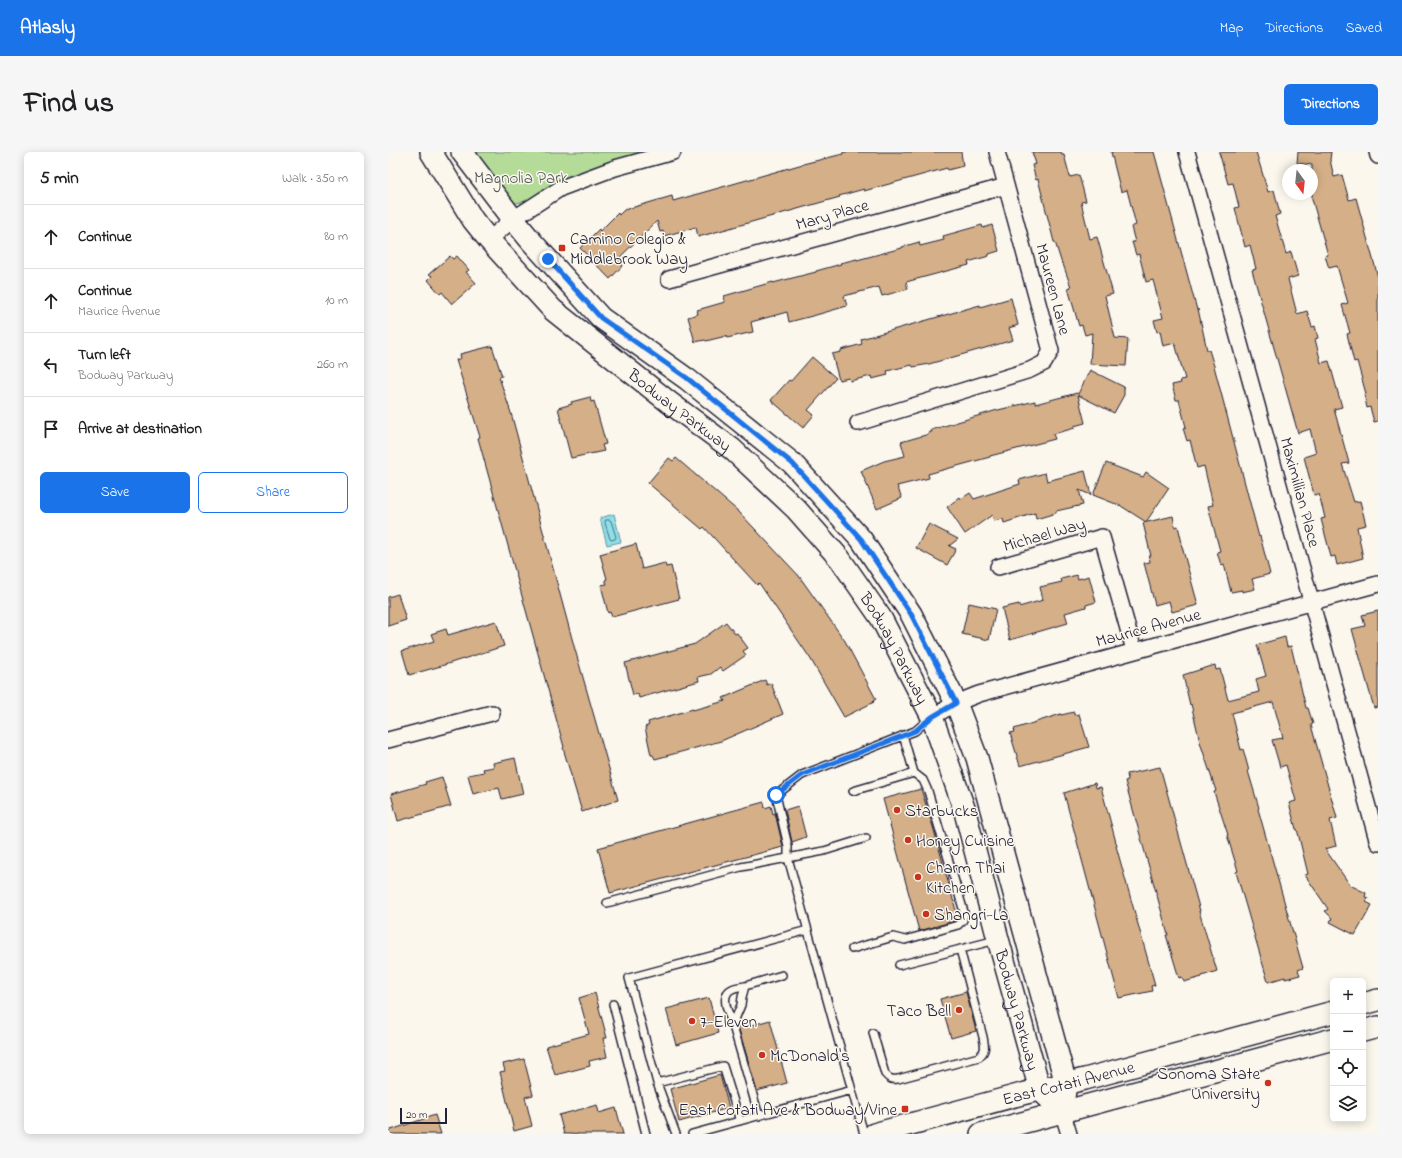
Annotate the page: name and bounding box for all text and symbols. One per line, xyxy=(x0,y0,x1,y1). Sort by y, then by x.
text: Atlasly xyxy=(20,15,75,42)
text: Map xyxy=(1220,18,1243,39)
text: Directions xyxy=(1265,18,1323,39)
text: Saved xyxy=(1345,18,1382,39)
text: Find us xyxy=(24,84,114,125)
button: Directions xyxy=(1284,84,1378,125)
north arrow xyxy=(1282,164,1318,200)
text: 5 min xyxy=(40,166,79,191)
park label: Magnolia Park xyxy=(474,166,569,193)
text: Walk · 350 m xyxy=(282,169,348,188)
street label: Mary Place xyxy=(793,193,872,239)
icon: ahead xyxy=(40,226,62,248)
text: Continue xyxy=(78,226,132,248)
text: 80 m xyxy=(324,227,348,246)
place label: Camino Colegio & Middlebrook Way xyxy=(570,227,688,273)
street label: Maureen Lane xyxy=(1028,241,1077,338)
marker: Camino Colegio & Middlebrook Way xyxy=(557,243,567,253)
route end xyxy=(539,250,557,268)
text: Continue xyxy=(78,280,132,302)
icon: ahead xyxy=(40,290,62,312)
text: 10 m xyxy=(325,291,348,310)
text: Maurice Avenue xyxy=(78,302,160,321)
text: Turn left xyxy=(78,344,131,366)
icon: left xyxy=(40,354,62,376)
text: 260 m xyxy=(317,355,348,374)
street label: Bodway Parkway xyxy=(621,363,736,459)
text: Bodway Parkway xyxy=(78,366,173,385)
icon: arrive xyxy=(40,418,62,440)
text: Arrive at destination xyxy=(78,418,202,440)
street label: Maximillian Place xyxy=(1273,435,1326,551)
button: Save xyxy=(40,472,190,513)
button: Share xyxy=(198,472,348,513)
street label: Michael Way xyxy=(1000,512,1089,560)
street label: Bodway Parkway xyxy=(852,587,934,709)
street label: Maurice Avenue xyxy=(1093,602,1204,654)
route start xyxy=(767,786,785,804)
place label: Starbucks xyxy=(905,799,978,824)
marker: Starbucks xyxy=(892,805,902,815)
place label: Honey Cuisine xyxy=(916,829,1015,855)
marker: Honey Cuisine xyxy=(903,835,913,845)
place label: Charm Thai Kitchen xyxy=(926,856,1005,901)
marker: Charm Thai Kitchen xyxy=(913,872,923,882)
place label: Shangri-La xyxy=(934,903,1008,930)
marker: Shangri-La xyxy=(921,909,931,919)
street label: Bodway Parkway xyxy=(987,946,1045,1074)
map controls xyxy=(1330,978,1366,1122)
button: + xyxy=(1330,978,1366,1014)
place label: Taco Bell xyxy=(887,999,951,1024)
marker: Taco Bell xyxy=(954,1005,964,1015)
place label: 7-Eleven xyxy=(700,1010,757,1035)
button: − xyxy=(1330,1014,1366,1050)
marker: 7-Eleven xyxy=(687,1016,697,1026)
place label: McDonald's xyxy=(770,1044,850,1069)
marker: McDonald's xyxy=(757,1050,767,1060)
button: locate xyxy=(1330,1050,1366,1086)
street label: East Cotati Avenue xyxy=(1000,1055,1138,1113)
place label: Sonoma State University xyxy=(1157,1062,1260,1108)
marker: Sonoma State University xyxy=(1263,1078,1273,1088)
button: layers xyxy=(1330,1086,1366,1122)
place label: East Cotati Ave & Bodway/Vine xyxy=(679,1098,897,1124)
marker: East Cotati Ave & Bodway/Vine xyxy=(900,1104,910,1114)
scale bar xyxy=(400,1106,447,1125)
text: 20 m xyxy=(406,1107,428,1123)

